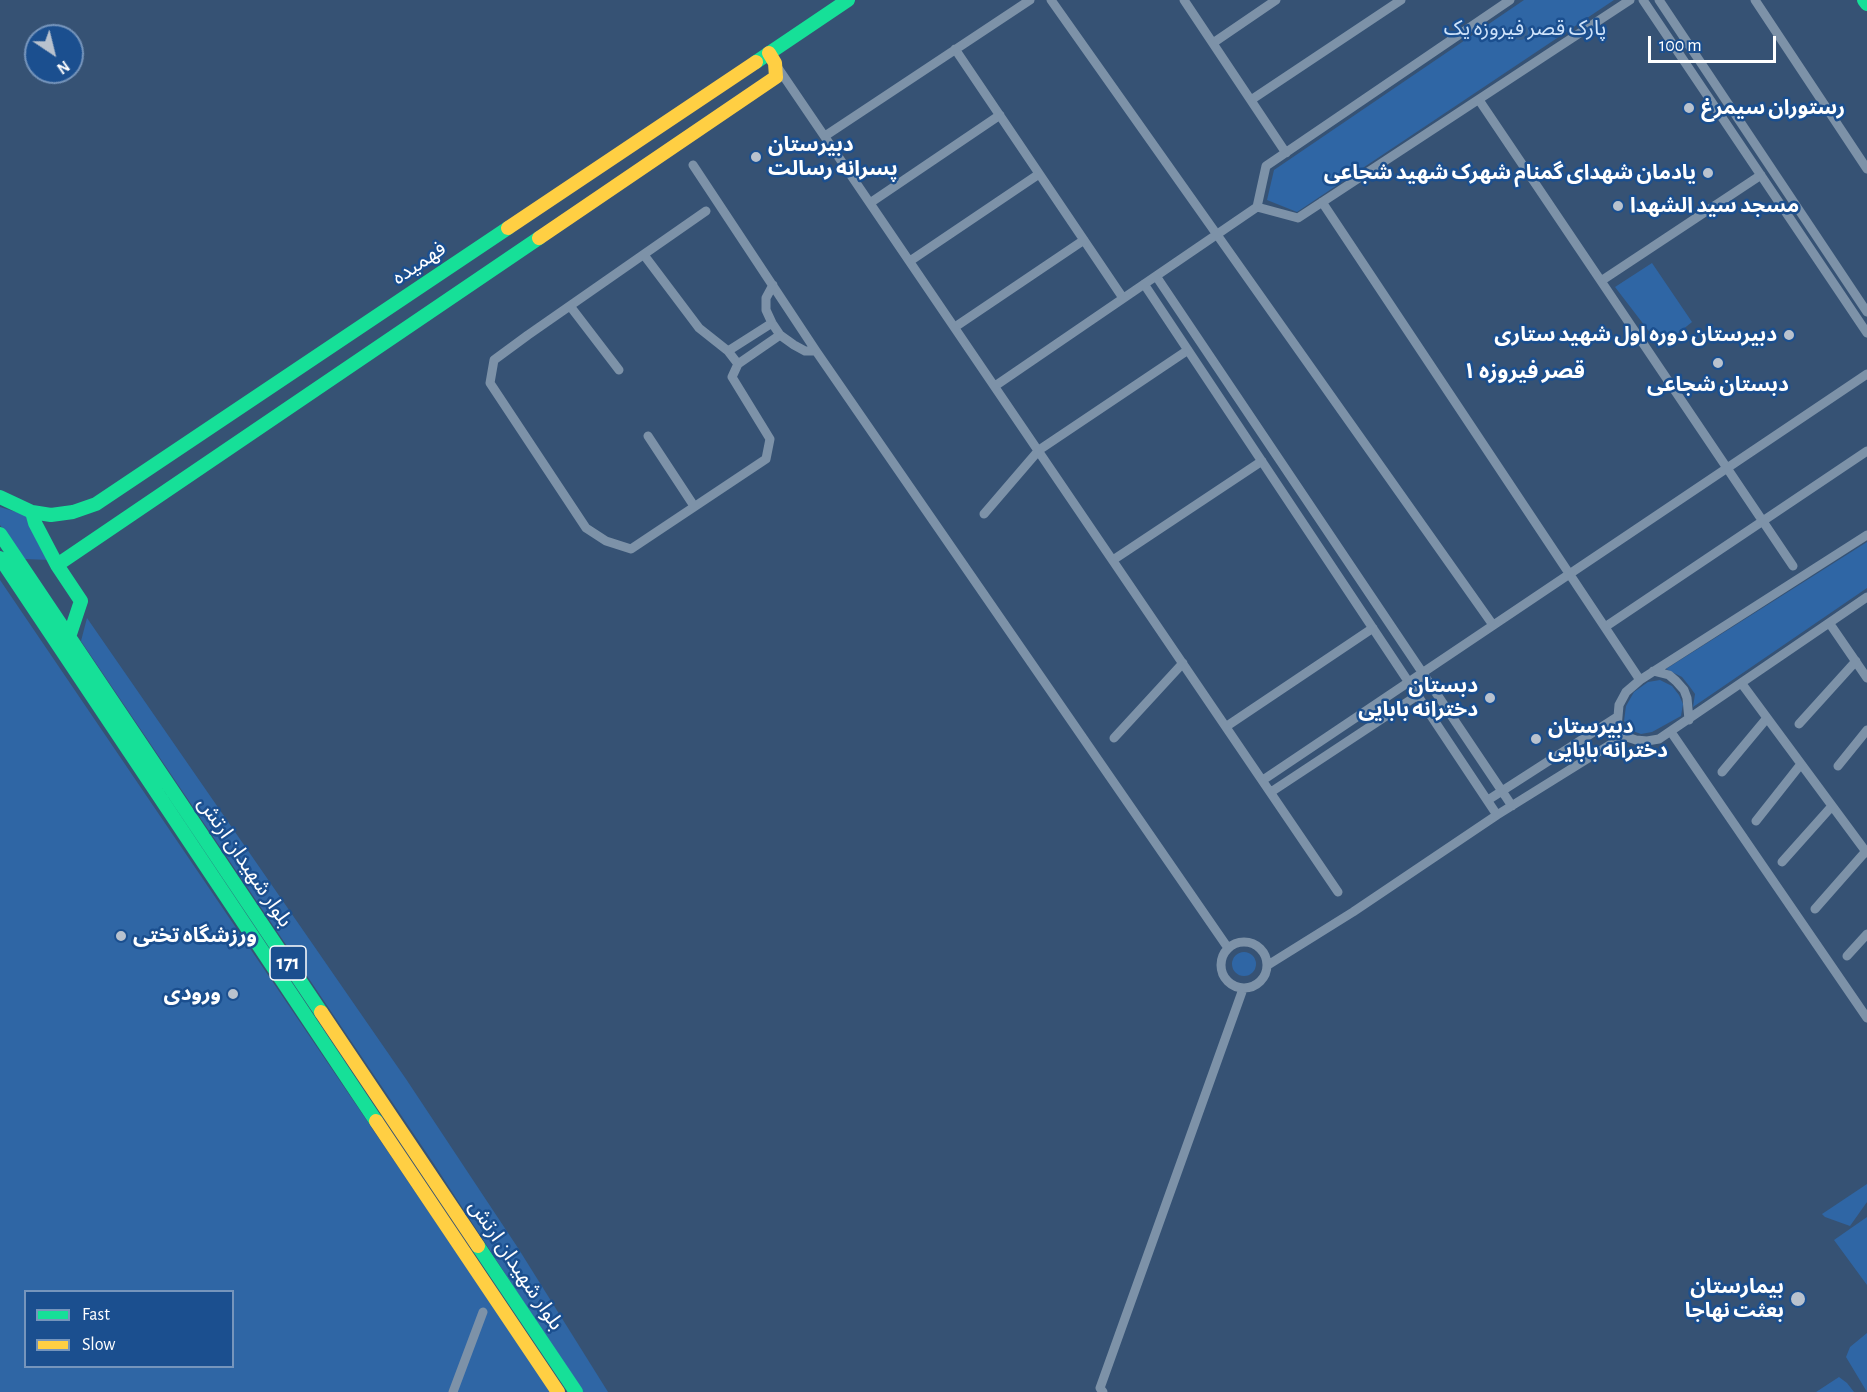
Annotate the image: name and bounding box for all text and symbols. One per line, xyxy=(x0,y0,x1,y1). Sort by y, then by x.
park label: پارک قصر فیروزه یک xyxy=(1444,16,1606,42)
north arrow xyxy=(24,24,84,84)
scale bar xyxy=(1651,24,1778,62)
text: 100 m xyxy=(1659,37,1702,55)
text: N xyxy=(54,57,72,77)
place label: رستوران سیمرغ xyxy=(1701,95,1845,121)
marker: رستوران سیمرغ xyxy=(1682,101,1696,115)
place label: دبیرستان پسرانه رسالت xyxy=(768,132,898,182)
marker: دبیرستان پسرانه رسالت xyxy=(749,150,763,164)
place label: یادمان شهدای گمنام شهرک شهید شجاعی xyxy=(1324,160,1696,186)
marker: یادمان شهدای گمنام شهرک شهید شجاعی xyxy=(1701,166,1715,180)
place label: مسجد سید الشهدا xyxy=(1630,193,1799,219)
marker: مسجد سید الشهدا xyxy=(1611,199,1625,213)
street label: فهمیده xyxy=(387,236,451,290)
place label: دبیرستان دوره اول شهید ستاری xyxy=(1494,322,1777,348)
marker: دبیرستان دوره اول شهید ستاری xyxy=(1782,328,1796,342)
marker: دبستان شجاعی xyxy=(1711,356,1725,370)
district label: قصر فیروزه ۱ xyxy=(1463,358,1585,384)
place label: دبستان شجاعی xyxy=(1647,372,1789,398)
place label: دبستان دخترانه بابایی xyxy=(1358,673,1478,723)
marker: دبستان دخترانه بابایی xyxy=(1483,691,1497,705)
place label: دبیرستان دخترانه بابایی xyxy=(1548,714,1668,764)
marker: دبیرستان دخترانه بابایی xyxy=(1529,732,1543,746)
street label: بلوار شهیدان ارتش xyxy=(192,792,298,932)
place label: ورزشگاه تختی xyxy=(133,923,257,949)
marker: ورزشگاه تختی xyxy=(114,929,128,943)
road number: 171 xyxy=(270,946,306,980)
place label: ورودی xyxy=(163,981,221,1007)
marker: ورودی xyxy=(226,987,240,1001)
street label: بلوار شهیدان ارتش xyxy=(463,1195,569,1335)
place label: بیمارستان بعثت نهاجا xyxy=(1685,1274,1784,1324)
legend xyxy=(24,1290,234,1368)
marker: بیمارستان بعثت نهاجا xyxy=(1789,1290,1807,1308)
text: Fast xyxy=(82,1306,110,1324)
text: Slow xyxy=(82,1336,115,1354)

